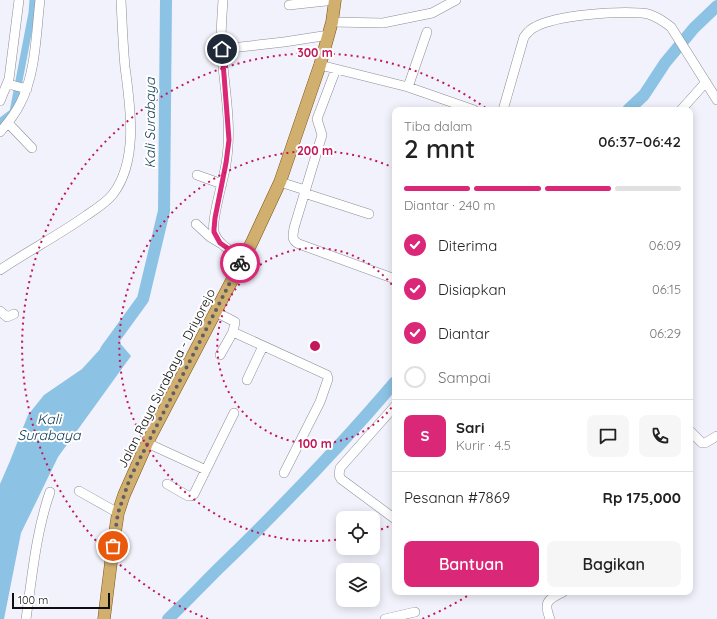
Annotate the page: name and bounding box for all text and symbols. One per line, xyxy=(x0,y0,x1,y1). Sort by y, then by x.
pin xyxy=(205,32,239,66)
icon: home xyxy=(211,38,233,60)
text: 300 m xyxy=(297,45,333,60)
water label: Kali Surabaya xyxy=(141,76,159,168)
text: Tiba dalam xyxy=(404,118,472,134)
text: 2 mnt xyxy=(404,132,475,165)
text: 06:37–06:42 xyxy=(598,132,681,151)
text: 200 m xyxy=(297,143,333,158)
text: Diantar · 240 m xyxy=(404,197,495,213)
icon: check xyxy=(404,234,426,256)
text: Diterima xyxy=(438,236,497,255)
text: 06:09 xyxy=(649,237,681,253)
courier xyxy=(220,243,260,283)
icon: bike xyxy=(229,252,251,274)
icon: check xyxy=(404,278,426,300)
text: Disiapkan xyxy=(438,280,506,299)
text: 06:15 xyxy=(652,281,681,297)
street label: Jalan Raya Surabaya - Driyorejo xyxy=(114,286,218,470)
icon: check xyxy=(404,322,426,344)
text: Diantar xyxy=(438,324,490,343)
text: 06:29 xyxy=(649,325,681,341)
centre of rings xyxy=(308,339,322,353)
text: Sampai xyxy=(438,368,491,387)
water label: Kali Surabaya xyxy=(18,410,82,444)
button: chat xyxy=(587,415,629,457)
button: phone xyxy=(639,415,681,457)
text: Sari xyxy=(456,418,484,437)
text: S xyxy=(421,426,429,445)
text: 100 m xyxy=(298,436,332,451)
text: Kurir · 4.5 xyxy=(456,437,511,453)
text: Pesanan #7869 xyxy=(404,488,510,507)
text: Rp 175,000 xyxy=(603,488,681,507)
map controls xyxy=(336,511,380,607)
button: locate xyxy=(336,511,380,555)
pin xyxy=(96,529,130,563)
icon: bag xyxy=(102,535,124,557)
button: Bantuan xyxy=(404,541,539,587)
button: Bagikan xyxy=(547,541,681,587)
button: layers xyxy=(336,563,380,607)
scale bar xyxy=(12,591,110,610)
text: 100 m xyxy=(18,593,48,607)

